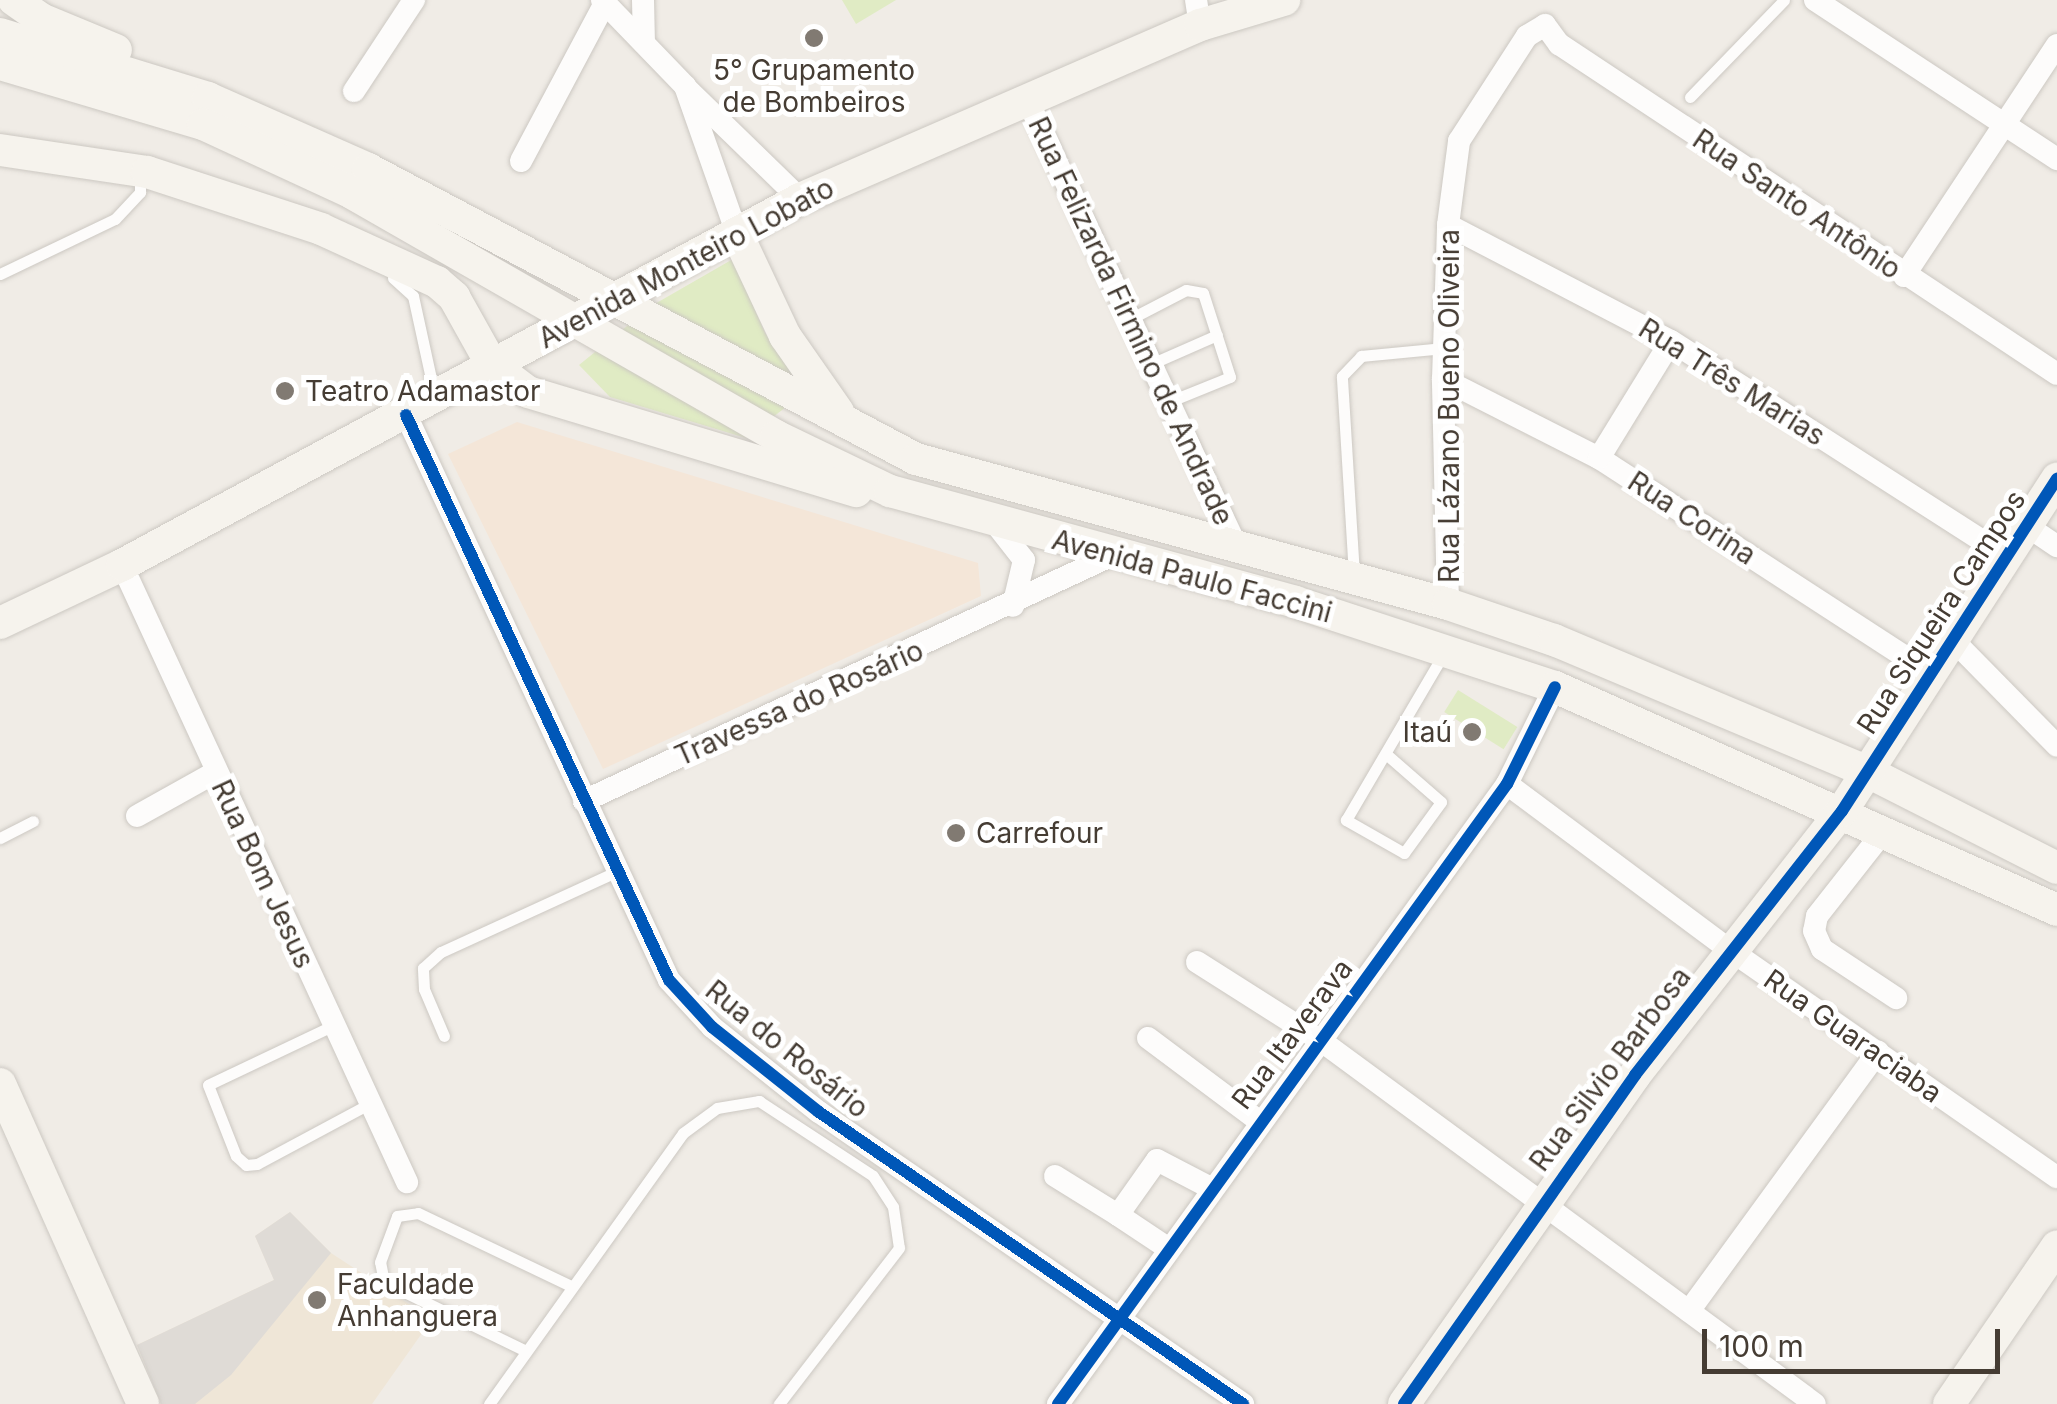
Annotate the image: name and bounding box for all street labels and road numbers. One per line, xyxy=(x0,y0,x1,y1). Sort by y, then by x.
street label: Rua Felizarda Firmino de Andrade xyxy=(1021,112,1241,530)
street label: Rua Santo Antônio xyxy=(1687,122,1907,286)
street label: Avenida Monteiro Lobato xyxy=(533,171,839,355)
street label: Rua Lázano Bueno Oliveira xyxy=(1432,229,1466,583)
street label: Rua Três Marias xyxy=(1633,311,1831,453)
street label: Rua Corina xyxy=(1622,464,1762,572)
street label: Rua Siqueira Campos xyxy=(1850,484,2032,740)
street label: Avenida Paulo Faccini xyxy=(1048,522,1336,630)
street label: Travessa do Rosário xyxy=(670,633,928,773)
street label: Rua Bom Jesus xyxy=(205,774,321,974)
street label: Rua Itaverava xyxy=(1225,952,1359,1116)
street label: Rua Silvio Barbosa xyxy=(1522,960,1698,1178)
street label: Rua Guaraciaba xyxy=(1758,962,1948,1110)
street label: Rua do Rosário xyxy=(699,973,875,1125)

